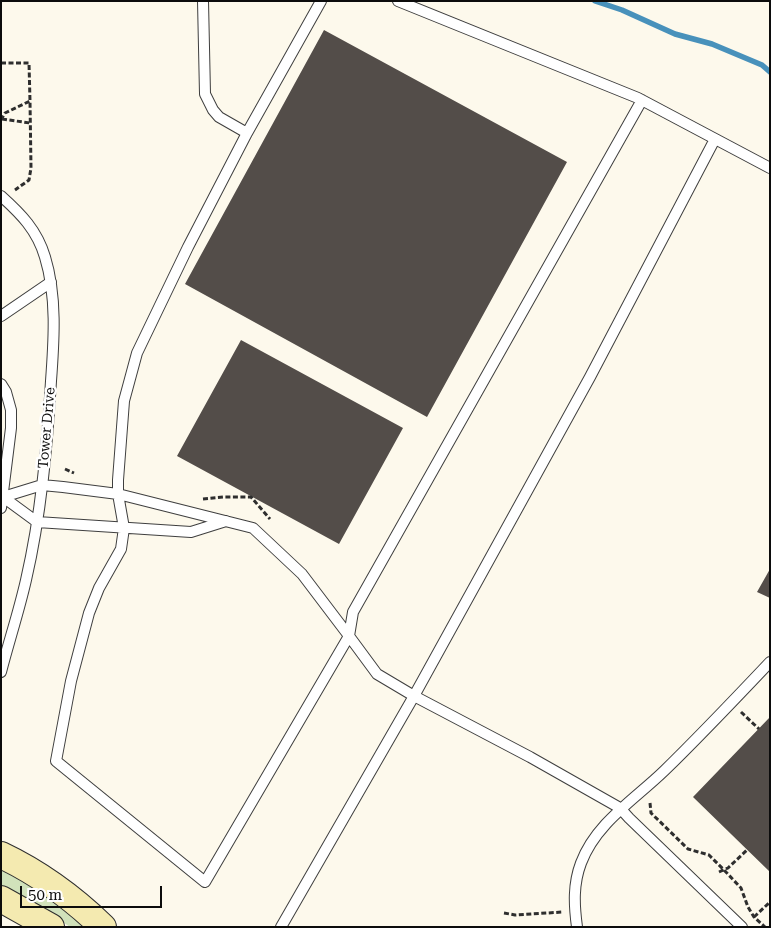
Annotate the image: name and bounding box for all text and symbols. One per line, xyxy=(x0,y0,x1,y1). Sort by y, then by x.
street label: Tower Drive xyxy=(35,387,59,469)
scale bar xyxy=(22,876,165,908)
text: 50 m xyxy=(28,886,62,904)

